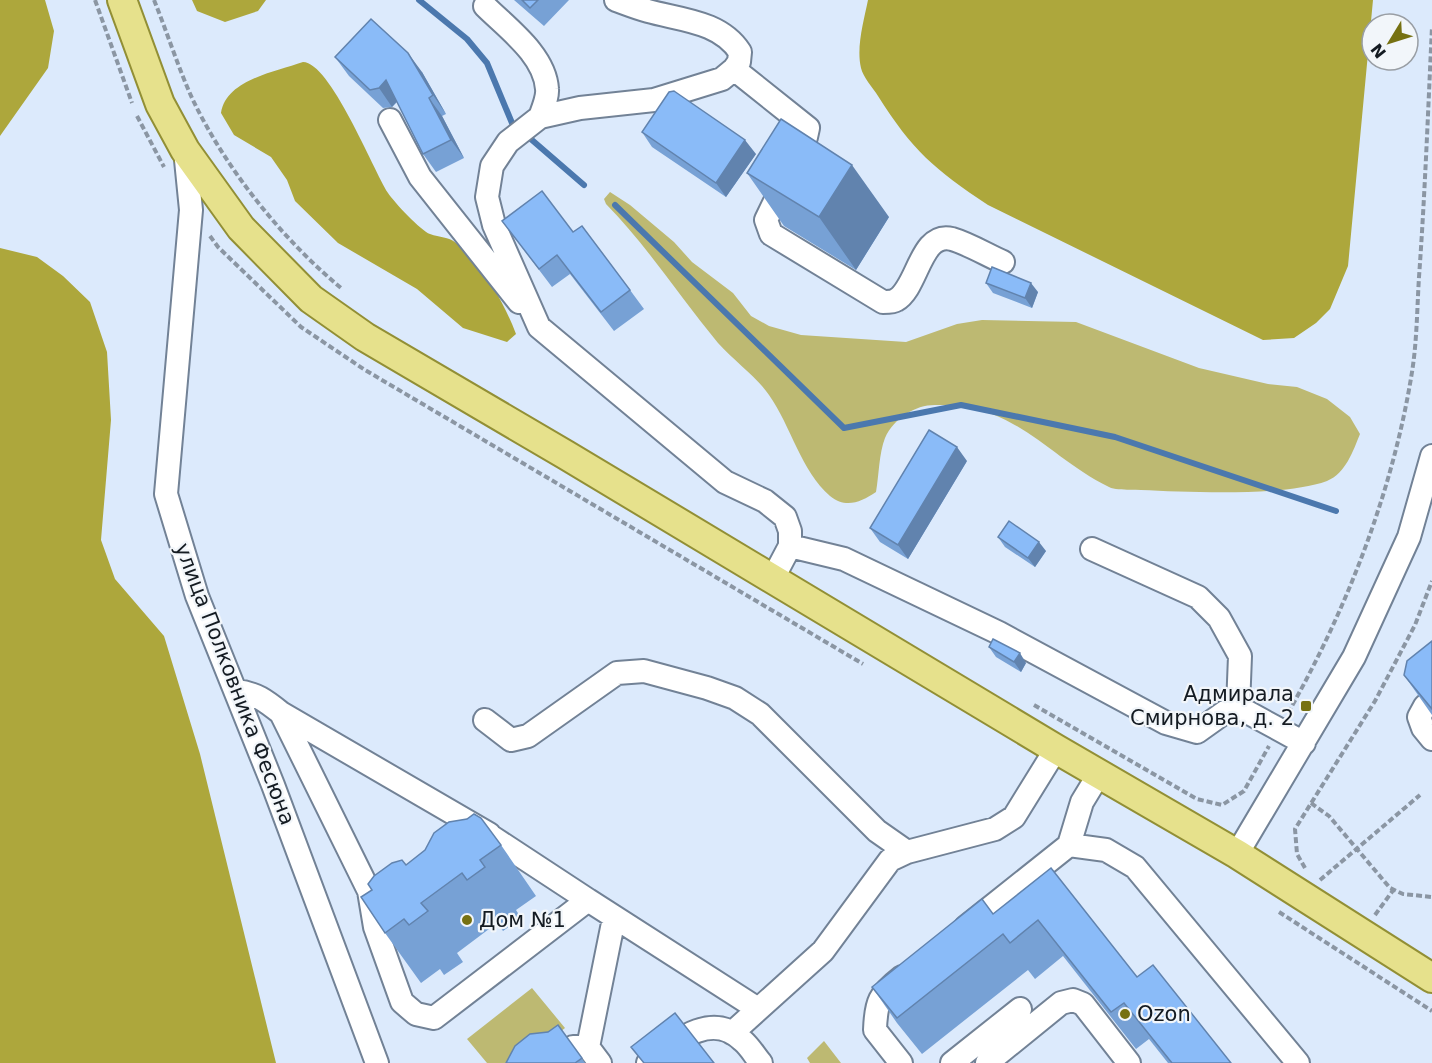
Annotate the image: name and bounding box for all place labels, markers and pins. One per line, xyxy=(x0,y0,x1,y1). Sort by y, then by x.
place label: Адмирала Смирнова, д. 2 xyxy=(1130,682,1294,730)
marker: Адмирала Смирнова, д. 2 xyxy=(1299,699,1313,713)
place label: Дом №1 xyxy=(479,908,566,932)
marker: Дом №1 xyxy=(460,913,474,927)
place label: Ozon xyxy=(1137,1002,1191,1026)
marker: Ozon xyxy=(1118,1007,1132,1021)

